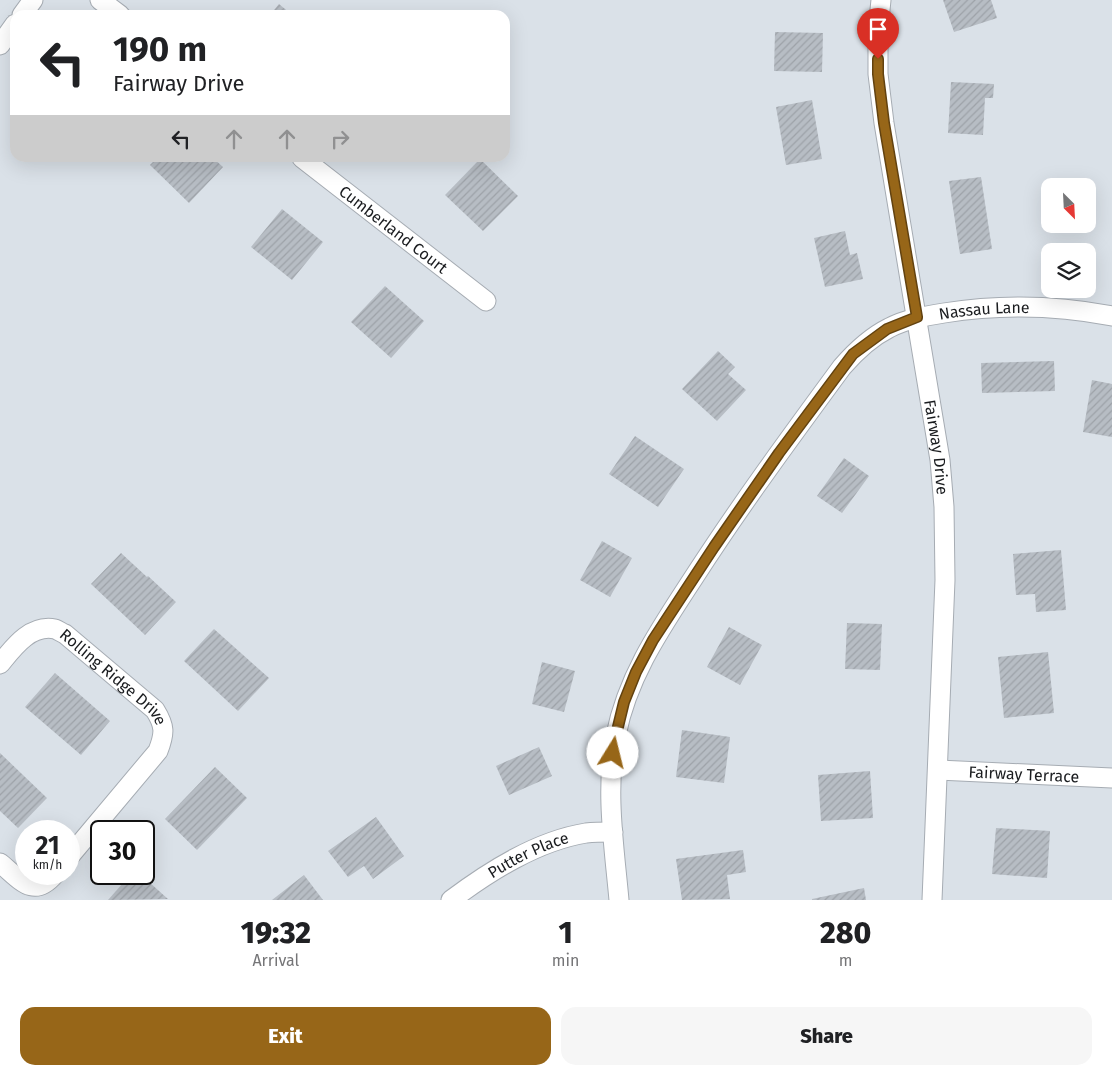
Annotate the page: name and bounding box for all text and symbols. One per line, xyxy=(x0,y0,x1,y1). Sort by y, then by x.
pin xyxy=(857,8,899,59)
icon: arrive xyxy=(864,15,892,43)
text: 190 m xyxy=(113,28,207,70)
icon: left xyxy=(30,30,95,95)
text: Fairway Drive xyxy=(113,70,245,97)
icon: left xyxy=(167,125,195,153)
icon: ahead xyxy=(220,125,248,153)
icon: ahead xyxy=(273,125,301,153)
icon: right xyxy=(326,125,354,153)
north arrow xyxy=(1041,178,1096,232)
map controls xyxy=(1041,178,1096,298)
street label: Cumberland Court xyxy=(336,181,452,277)
button: layers xyxy=(1041,243,1096,298)
street label: Nassau Lane xyxy=(937,297,1030,323)
street label: Fairway Drive xyxy=(921,398,952,495)
street label: Rolling Ridge Drive xyxy=(56,624,171,728)
position arrow xyxy=(586,726,638,778)
street label: Fairway Terrace xyxy=(968,762,1080,786)
speed limit sign: 30 xyxy=(90,820,155,885)
street label: Putter Place xyxy=(484,828,571,882)
text: 21 xyxy=(36,831,59,861)
text: km/h xyxy=(33,858,62,872)
text: 19:32 xyxy=(241,915,311,951)
text: 1 xyxy=(558,915,573,951)
text: 280 xyxy=(820,915,871,951)
text: Arrival xyxy=(252,951,299,970)
text: min xyxy=(552,951,579,970)
text: m xyxy=(839,951,853,970)
button: Exit xyxy=(20,1007,551,1065)
button: Share xyxy=(561,1007,1092,1065)

